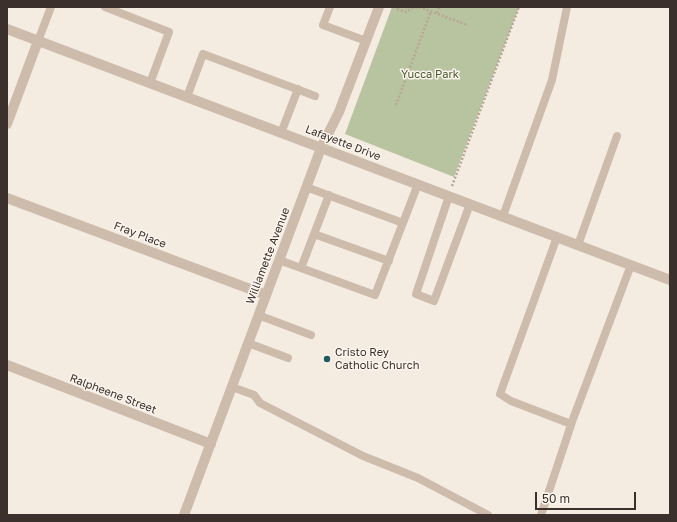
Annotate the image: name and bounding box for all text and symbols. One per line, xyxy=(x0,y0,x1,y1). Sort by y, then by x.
park label: Yucca Park xyxy=(401,68,459,82)
street label: Lafayette Drive xyxy=(303,123,383,163)
street label: Williamette Avenue xyxy=(243,206,293,306)
street label: Fray Place xyxy=(112,219,168,251)
place label: Cristo Rey Catholic Church xyxy=(335,346,419,372)
marker: Cristo Rey Catholic Church xyxy=(322,354,332,364)
street label: Ralpheene Street xyxy=(68,371,158,417)
scale bar xyxy=(537,484,638,510)
text: 50 m xyxy=(542,491,570,506)

